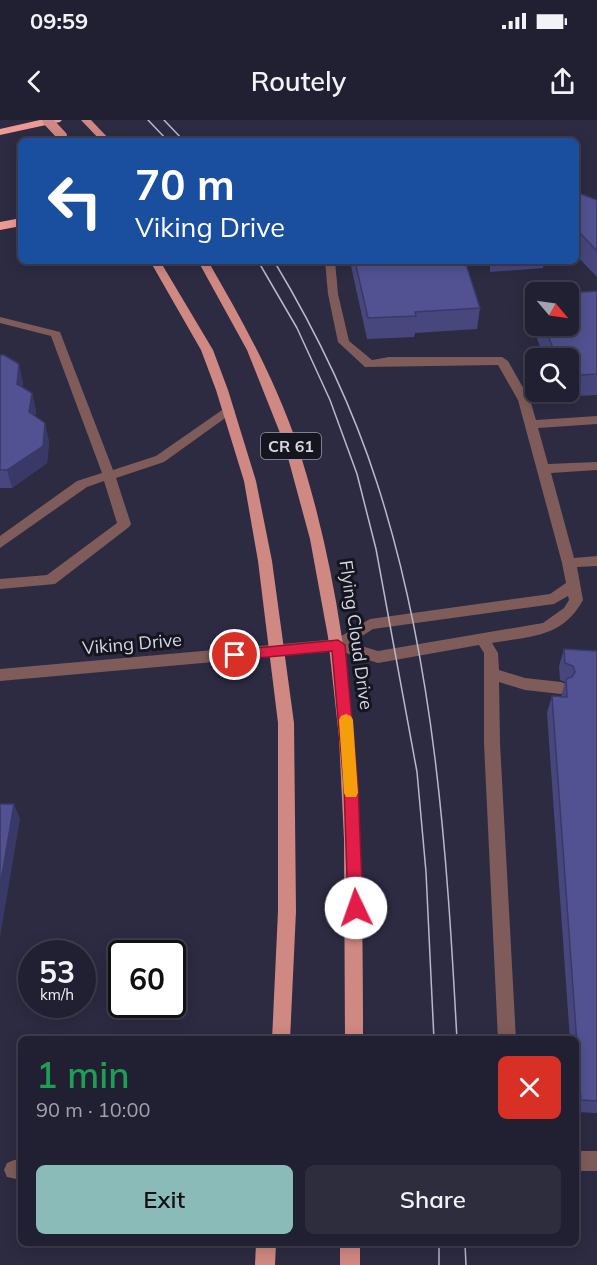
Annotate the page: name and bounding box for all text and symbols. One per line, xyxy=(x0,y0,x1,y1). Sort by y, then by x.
text: 09:59 xyxy=(30,7,88,35)
text: Routely xyxy=(251,64,346,98)
icon: back xyxy=(18,65,51,98)
icon: share xyxy=(546,65,579,98)
text: 70 m xyxy=(135,158,235,211)
icon: left xyxy=(36,162,114,240)
text: Viking Drive xyxy=(135,210,285,244)
north arrow xyxy=(525,282,579,336)
map controls xyxy=(525,282,579,402)
button: search xyxy=(525,348,579,402)
road number: CR 61 xyxy=(261,433,321,459)
street label: Flying Cloud Drive xyxy=(335,559,378,711)
street label: Viking Drive xyxy=(81,628,183,659)
pin xyxy=(209,629,260,680)
icon: arrive xyxy=(218,638,251,671)
position arrow xyxy=(324,876,388,940)
speed limit sign: 60 xyxy=(108,940,186,1018)
text: 53 xyxy=(39,953,75,991)
text: km/h xyxy=(40,985,74,1004)
text: 1 min xyxy=(36,1052,130,1097)
button: close xyxy=(498,1056,561,1119)
text: 90 m · 10:00 xyxy=(36,1097,150,1122)
button: Exit xyxy=(36,1165,293,1234)
button: Share xyxy=(305,1165,561,1234)

